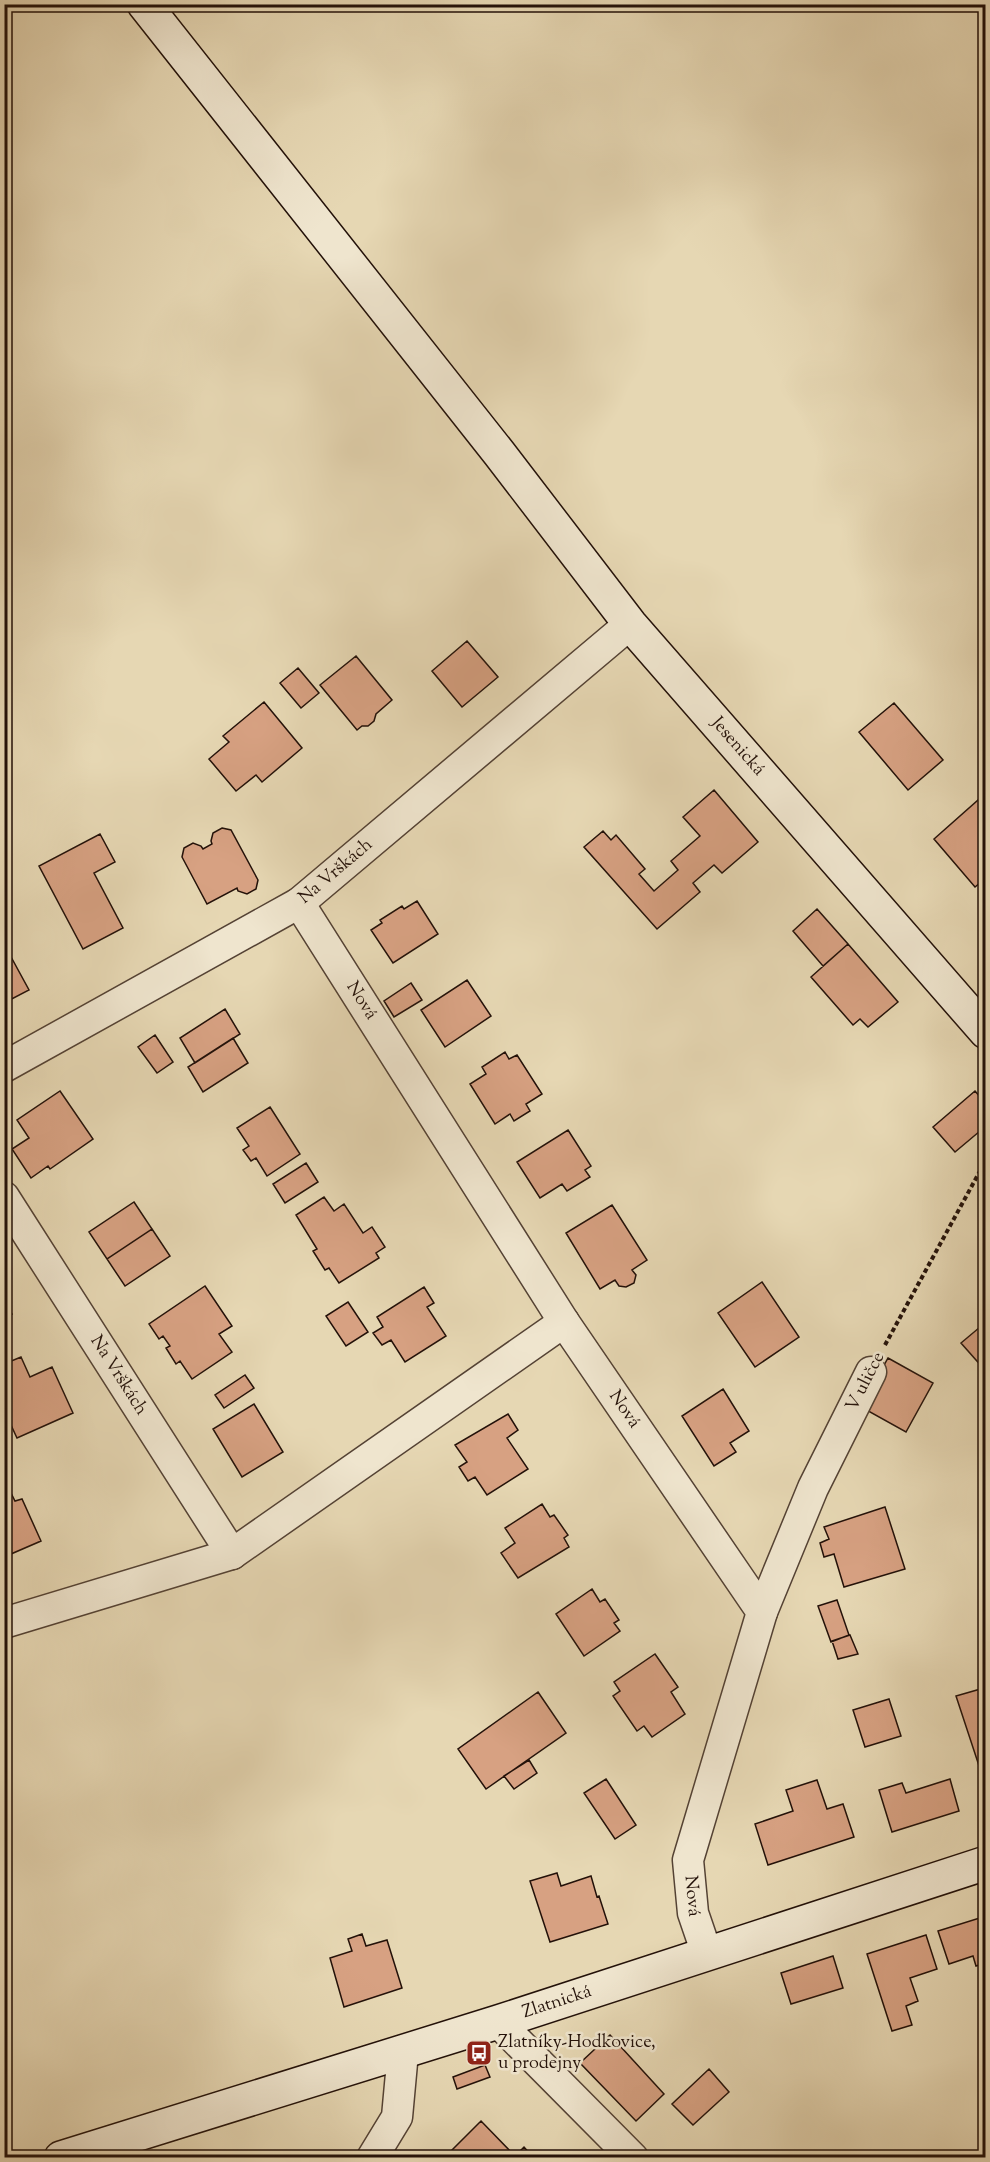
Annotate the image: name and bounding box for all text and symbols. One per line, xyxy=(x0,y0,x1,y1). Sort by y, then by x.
street label: Jesenická xyxy=(704,711,770,782)
street label: Na Vrškách xyxy=(293,832,379,911)
street label: Nová xyxy=(339,977,383,1025)
street label: Na Vrškách xyxy=(83,1331,154,1421)
street label: V uličce xyxy=(840,1348,892,1416)
street label: Nová xyxy=(602,1385,646,1434)
street label: Nová xyxy=(677,1874,706,1918)
street label: Zlatnická xyxy=(519,1979,595,2026)
place label: Zlatníky-Hodkovice, u prodejny xyxy=(498,2030,656,2077)
bus stop icon: Zlatníky-Hodkovice, u prodejny xyxy=(464,2038,494,2068)

